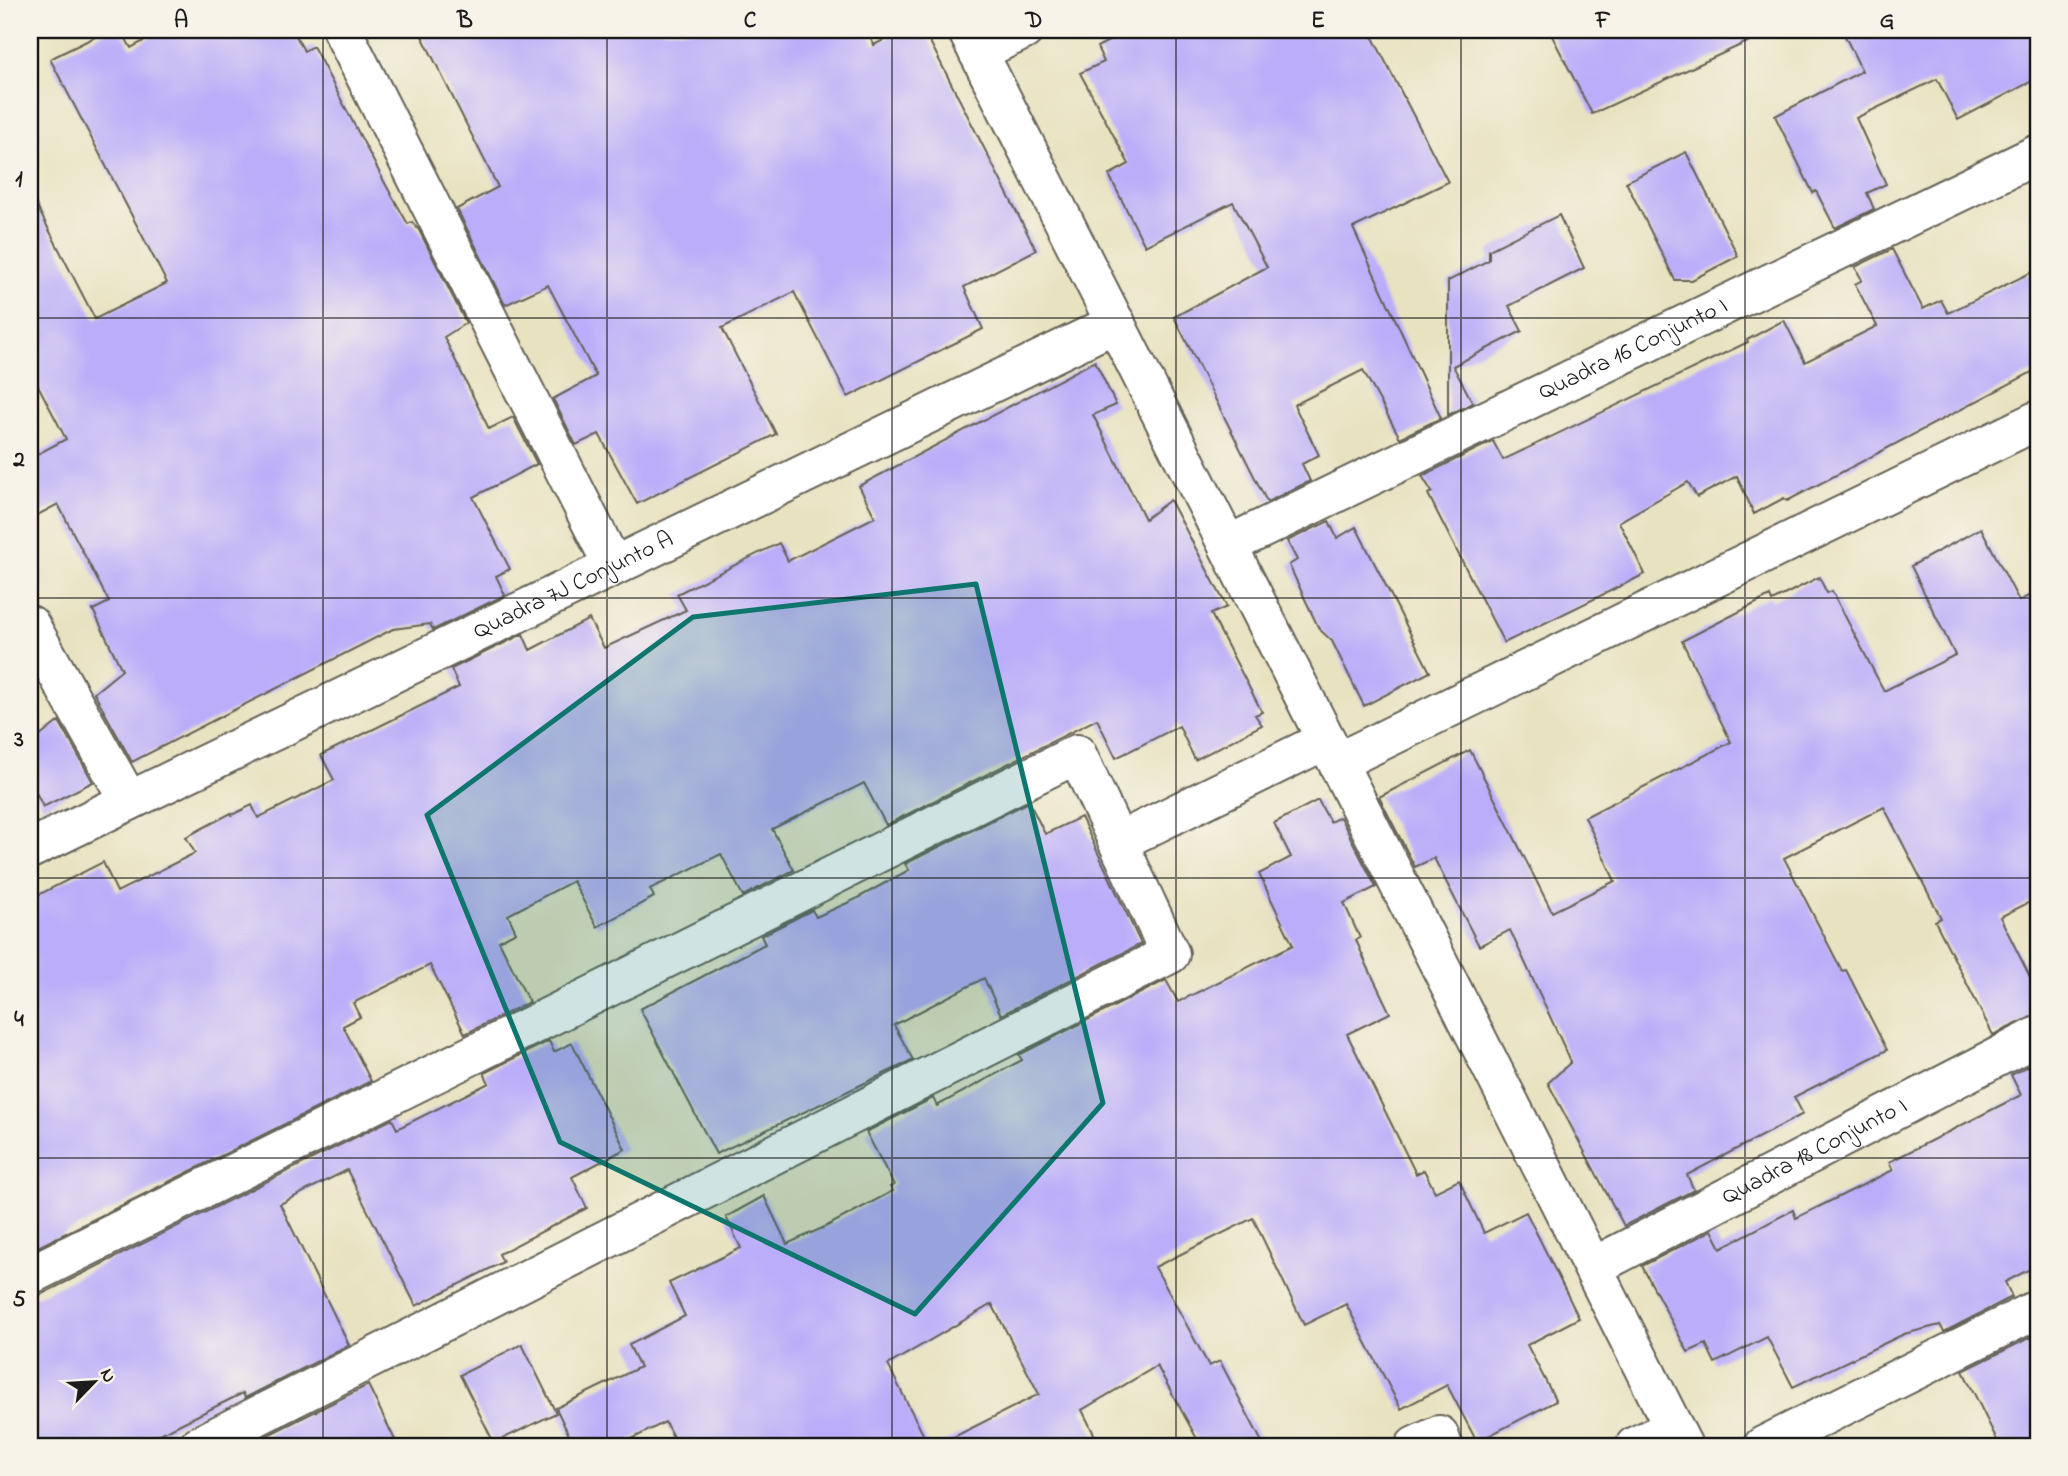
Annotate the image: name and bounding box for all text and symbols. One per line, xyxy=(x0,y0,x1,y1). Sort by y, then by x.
text: A xyxy=(174,5,188,38)
text: B xyxy=(456,5,473,38)
text: C xyxy=(744,5,757,38)
text: D xyxy=(1025,5,1042,38)
text: E xyxy=(1311,5,1325,38)
text: F xyxy=(1595,5,1611,38)
text: G xyxy=(1880,5,1894,38)
text: 1 xyxy=(15,164,23,197)
street label: Quadra 16 Conjunto I xyxy=(1533,289,1734,410)
text: 2 xyxy=(12,444,25,477)
street label: Quadra 7J Conjunto A xyxy=(468,522,680,649)
text: 3 xyxy=(13,724,24,757)
text: 4 xyxy=(14,1004,24,1037)
street label: Quadra 18 Conjunto I xyxy=(1716,1089,1914,1214)
text: 5 xyxy=(12,1284,26,1317)
north arrow xyxy=(60,1346,130,1416)
text: N xyxy=(92,1364,122,1388)

